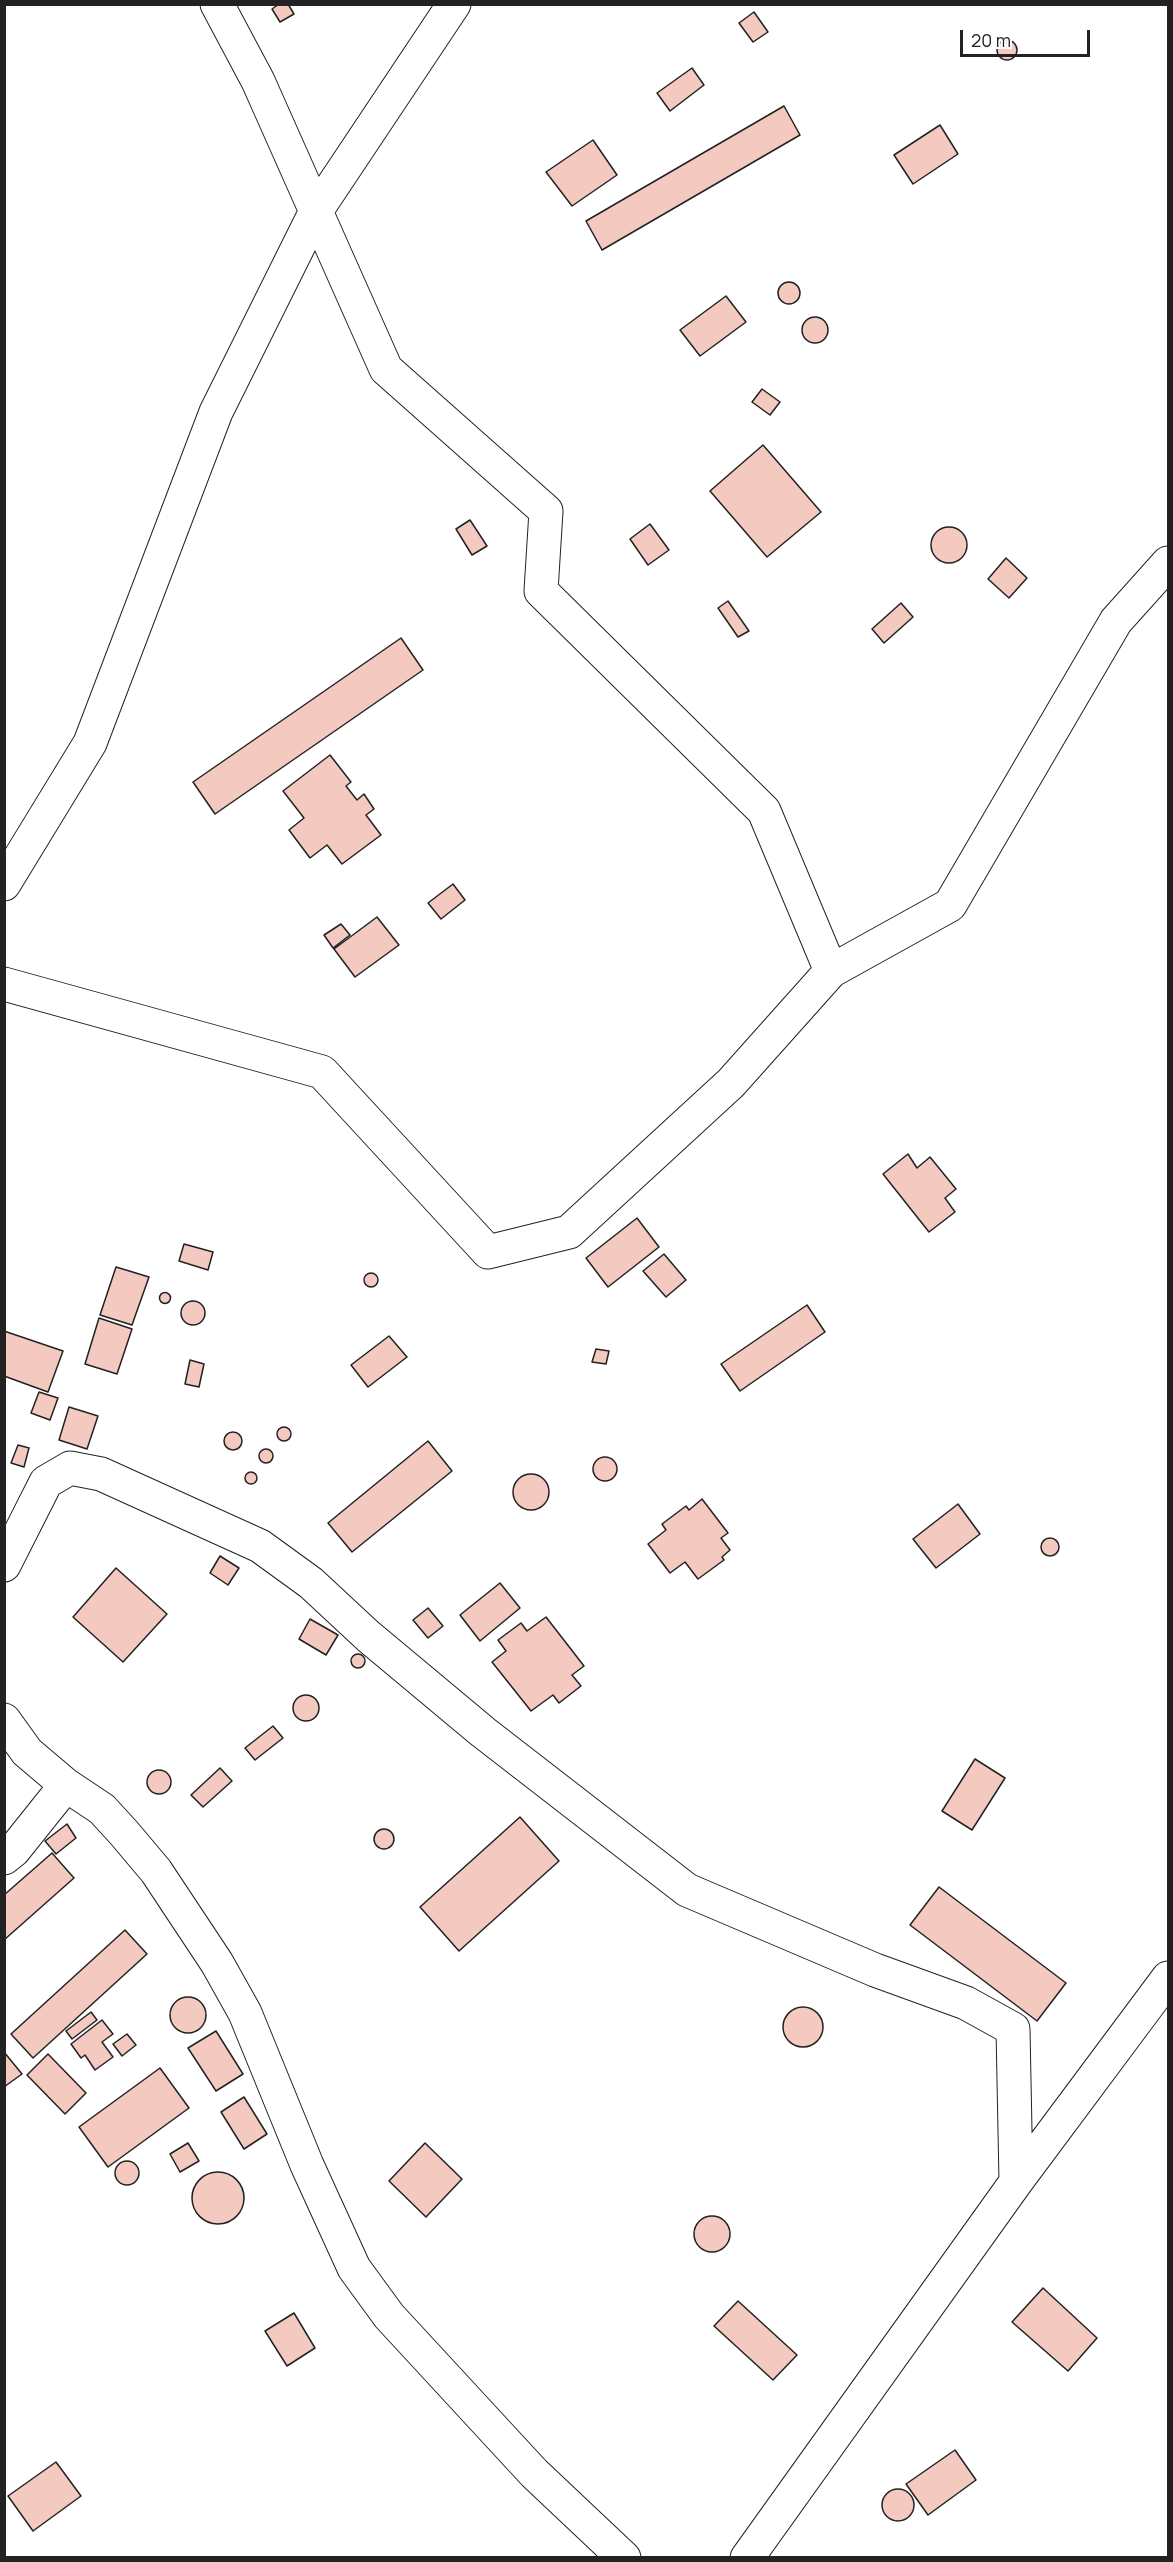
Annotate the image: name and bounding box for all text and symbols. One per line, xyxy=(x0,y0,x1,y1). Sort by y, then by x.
scale bar xyxy=(963,18,1094,56)
text: 20 m xyxy=(971,28,1011,52)

